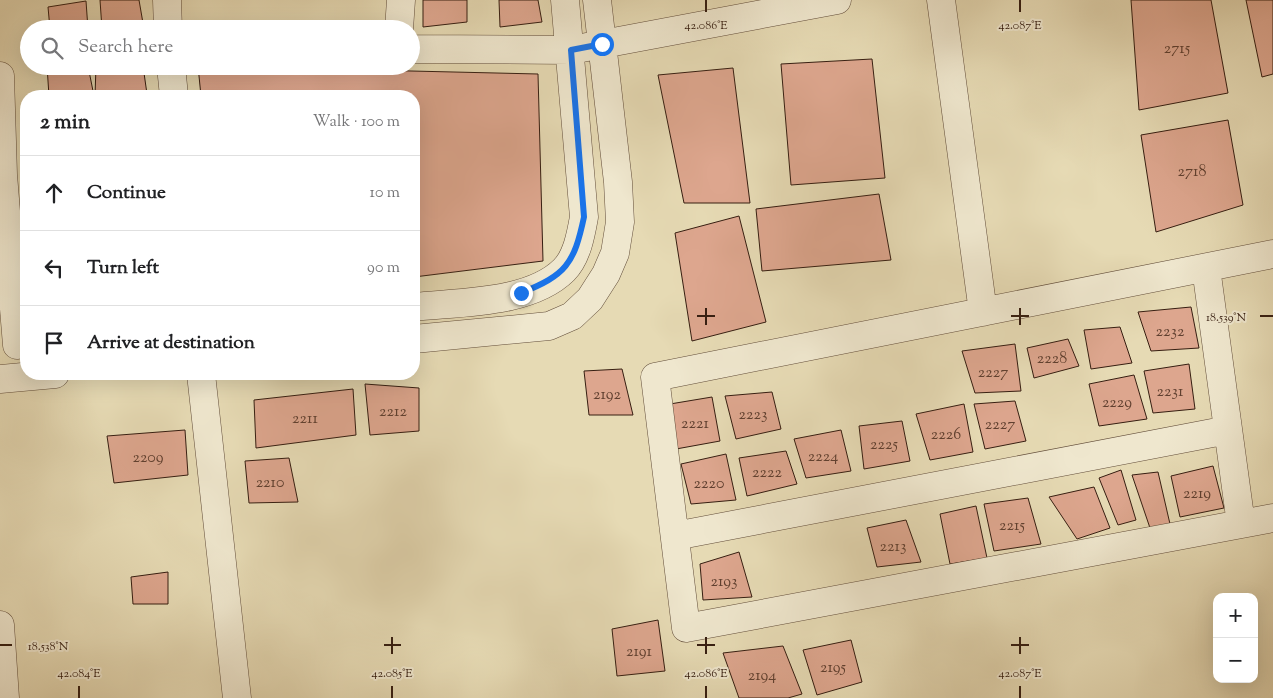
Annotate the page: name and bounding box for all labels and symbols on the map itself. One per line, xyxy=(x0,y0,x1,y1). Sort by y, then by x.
text: 42.086°E xyxy=(684,17,728,35)
text: 42.087°E xyxy=(998,17,1042,35)
route start xyxy=(591,33,614,56)
house number: 2715 xyxy=(1164,38,1191,61)
house number: 2718 xyxy=(1178,161,1206,184)
route end xyxy=(510,282,533,305)
text: 18.539°N xyxy=(1206,309,1246,327)
house number: 2232 xyxy=(1156,321,1185,344)
house number: 2228 xyxy=(1037,348,1067,371)
house number: 2227 xyxy=(978,362,1008,385)
house number: 2231 xyxy=(1157,381,1184,404)
house number: 2192 xyxy=(593,384,622,407)
house number: 2229 xyxy=(1102,392,1132,415)
house number: 2212 xyxy=(379,401,407,424)
house number: 2223 xyxy=(739,404,767,427)
house number: 2211 xyxy=(292,408,318,431)
house number: 2221 xyxy=(681,413,710,436)
house number: 2227 xyxy=(985,414,1015,437)
house number: 2226 xyxy=(931,424,961,447)
house number: 2225 xyxy=(870,434,898,457)
house number: 2224 xyxy=(808,446,838,469)
house number: 2209 xyxy=(132,447,164,470)
house number: 2222 xyxy=(752,462,782,485)
house number: 2210 xyxy=(256,472,284,495)
house number: 2220 xyxy=(694,473,724,496)
house number: 2219 xyxy=(1183,483,1211,506)
house number: 2215 xyxy=(999,515,1025,538)
house number: 2213 xyxy=(880,536,906,559)
house number: 2193 xyxy=(710,571,738,594)
text: 18.538°N xyxy=(28,638,69,656)
house number: 2191 xyxy=(626,641,653,664)
house number: 2195 xyxy=(820,657,847,680)
text: 42.084°E xyxy=(58,665,101,683)
text: 42.085°E xyxy=(371,665,413,683)
text: 42.086°E xyxy=(684,665,728,683)
house number: 2194 xyxy=(748,665,776,688)
text: 42.087°E xyxy=(998,665,1042,683)

